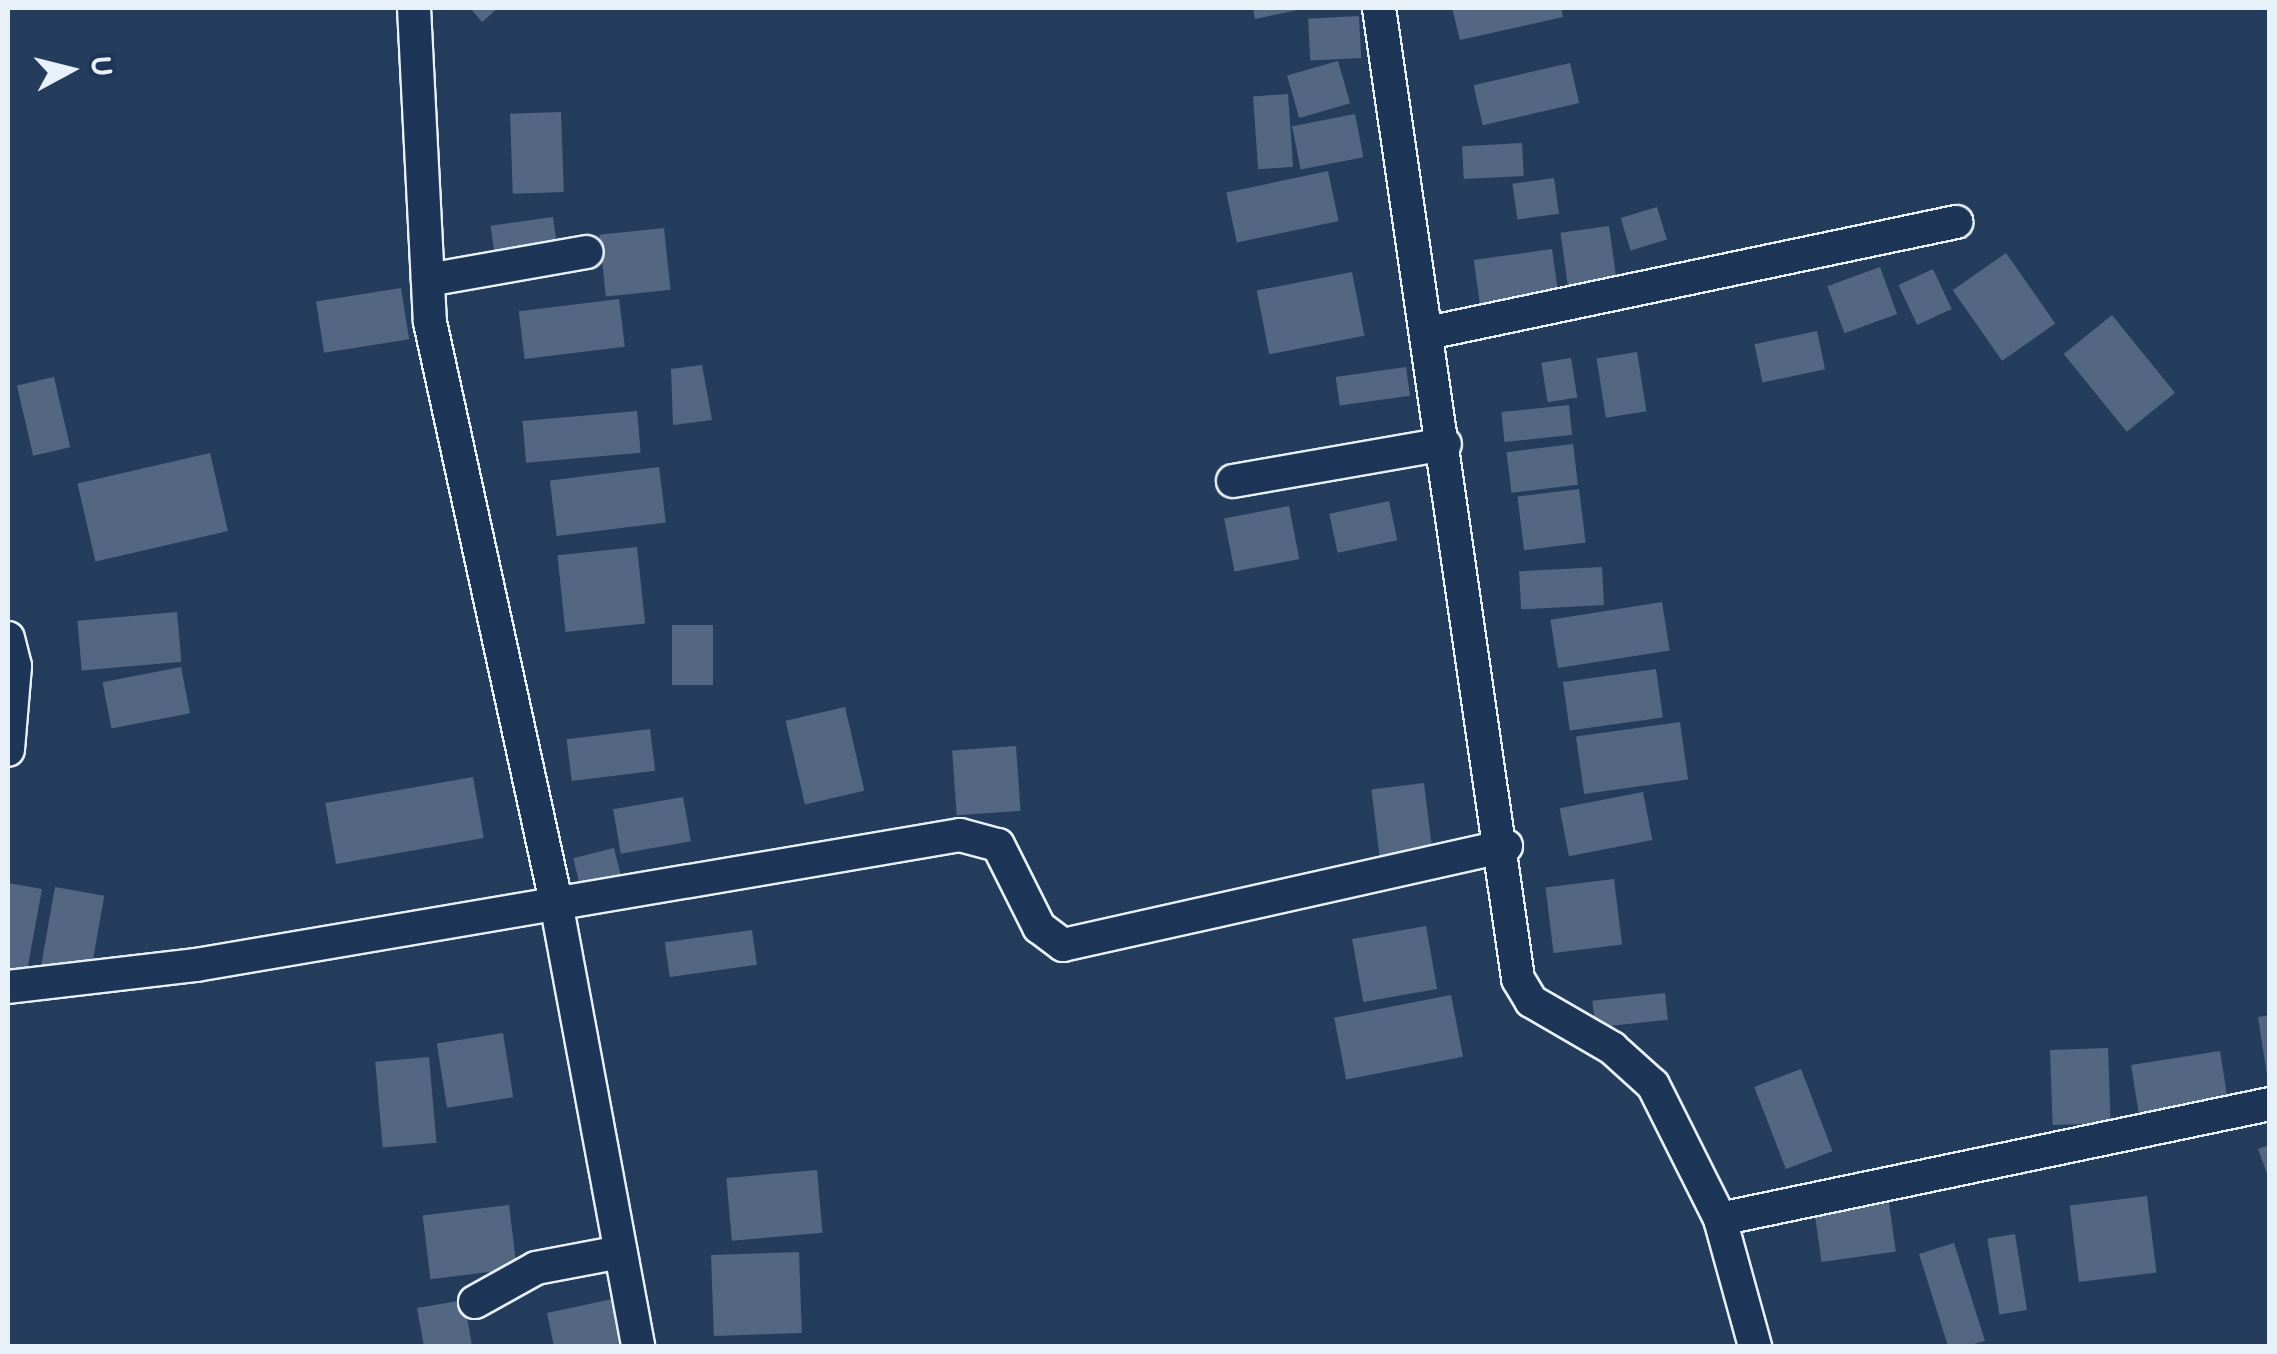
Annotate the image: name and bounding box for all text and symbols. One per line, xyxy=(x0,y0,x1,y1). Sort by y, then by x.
north arrow xyxy=(20,20,120,120)
text: U xyxy=(83,54,118,78)

